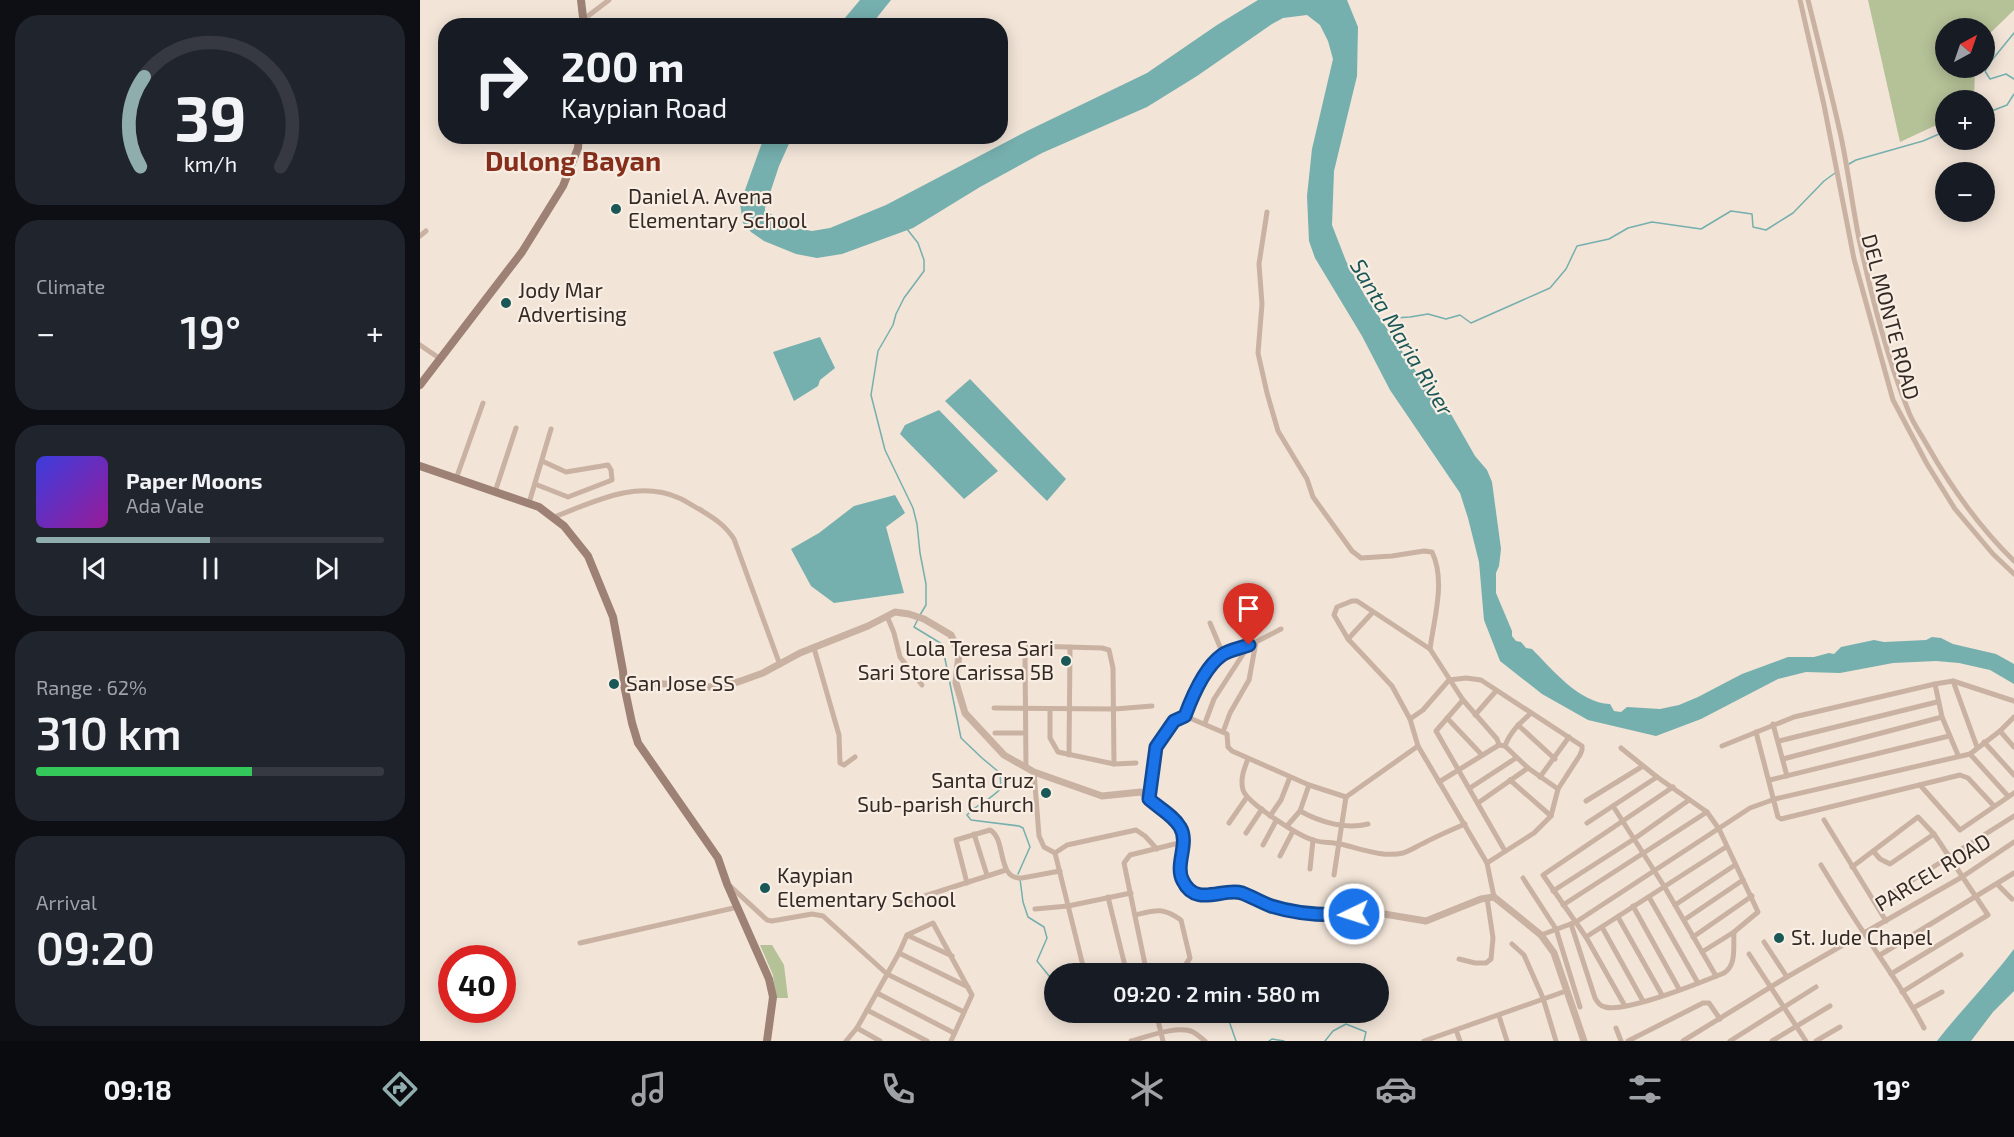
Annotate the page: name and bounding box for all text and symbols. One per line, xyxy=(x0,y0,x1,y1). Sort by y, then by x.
north arrow xyxy=(1935,18,1995,78)
map controls xyxy=(1935,18,1995,222)
text: 200 m xyxy=(561,40,684,90)
icon: right xyxy=(462,42,540,120)
text: 39 xyxy=(174,79,246,154)
button: + xyxy=(1935,90,1995,150)
text: Kaypian Road xyxy=(561,91,727,123)
district label: Dulong Bayan xyxy=(485,144,661,177)
text: km/h xyxy=(183,151,237,176)
button: − xyxy=(1935,162,1995,222)
place label: Daniel A. Avena Elementary School xyxy=(628,183,808,232)
marker: Daniel A. Avena Elementary School xyxy=(609,202,623,216)
street label: DEL MONTE ROAD xyxy=(1857,231,1926,402)
water label: Santa Maria River xyxy=(1346,253,1461,421)
text: Climate xyxy=(36,274,105,298)
place label: Jody Mar Advertising xyxy=(518,277,627,326)
marker: Jody Mar Advertising xyxy=(499,296,513,310)
text: 19° xyxy=(180,304,241,358)
text: − xyxy=(36,312,55,352)
text: + xyxy=(366,312,384,352)
text: Paper Moons xyxy=(126,467,262,493)
text: Ada Vale xyxy=(126,493,204,517)
icon: previous xyxy=(78,552,111,585)
icon: pause xyxy=(194,552,227,585)
icon: next xyxy=(310,552,343,585)
pin xyxy=(1223,583,1274,645)
icon: arrive xyxy=(1232,592,1265,625)
place label: Lola Teresa Sari Sari Store Carissa 5B xyxy=(858,635,1054,684)
marker: Lola Teresa Sari Sari Store Carissa 5B xyxy=(1059,654,1073,668)
place label: San Jose SS xyxy=(626,670,735,695)
text: Range · 62% xyxy=(36,675,147,699)
marker: San Jose SS xyxy=(607,677,621,691)
text: 310 km xyxy=(36,705,182,759)
place label: Santa Cruz Sub-parish Church xyxy=(857,767,1034,816)
marker: Santa Cruz Sub-parish Church xyxy=(1039,786,1053,800)
street label: PARCEL ROAD xyxy=(1870,827,1995,916)
place label: Kaypian Elementary School xyxy=(777,862,957,911)
marker: Kaypian Elementary School xyxy=(758,881,772,895)
position arrow xyxy=(1322,882,1386,946)
text: Arrival xyxy=(36,890,97,914)
text: 09:20 xyxy=(36,920,155,974)
place label: St. Jude Chapel xyxy=(1791,924,1933,949)
marker: St. Jude Chapel xyxy=(1772,931,1786,945)
speed limit sign: 40 xyxy=(438,945,516,1023)
text: 09:20 · 2 min · 580 m xyxy=(1113,980,1320,1006)
icon: directions xyxy=(379,1068,421,1110)
icon: music xyxy=(628,1068,670,1110)
icon: phone xyxy=(877,1068,919,1110)
icon: climate xyxy=(1126,1068,1168,1110)
icon: car xyxy=(1375,1068,1417,1110)
icon: filters xyxy=(1624,1068,1666,1110)
text: 09:18 xyxy=(104,1073,172,1105)
text: 19° xyxy=(1873,1073,1910,1105)

